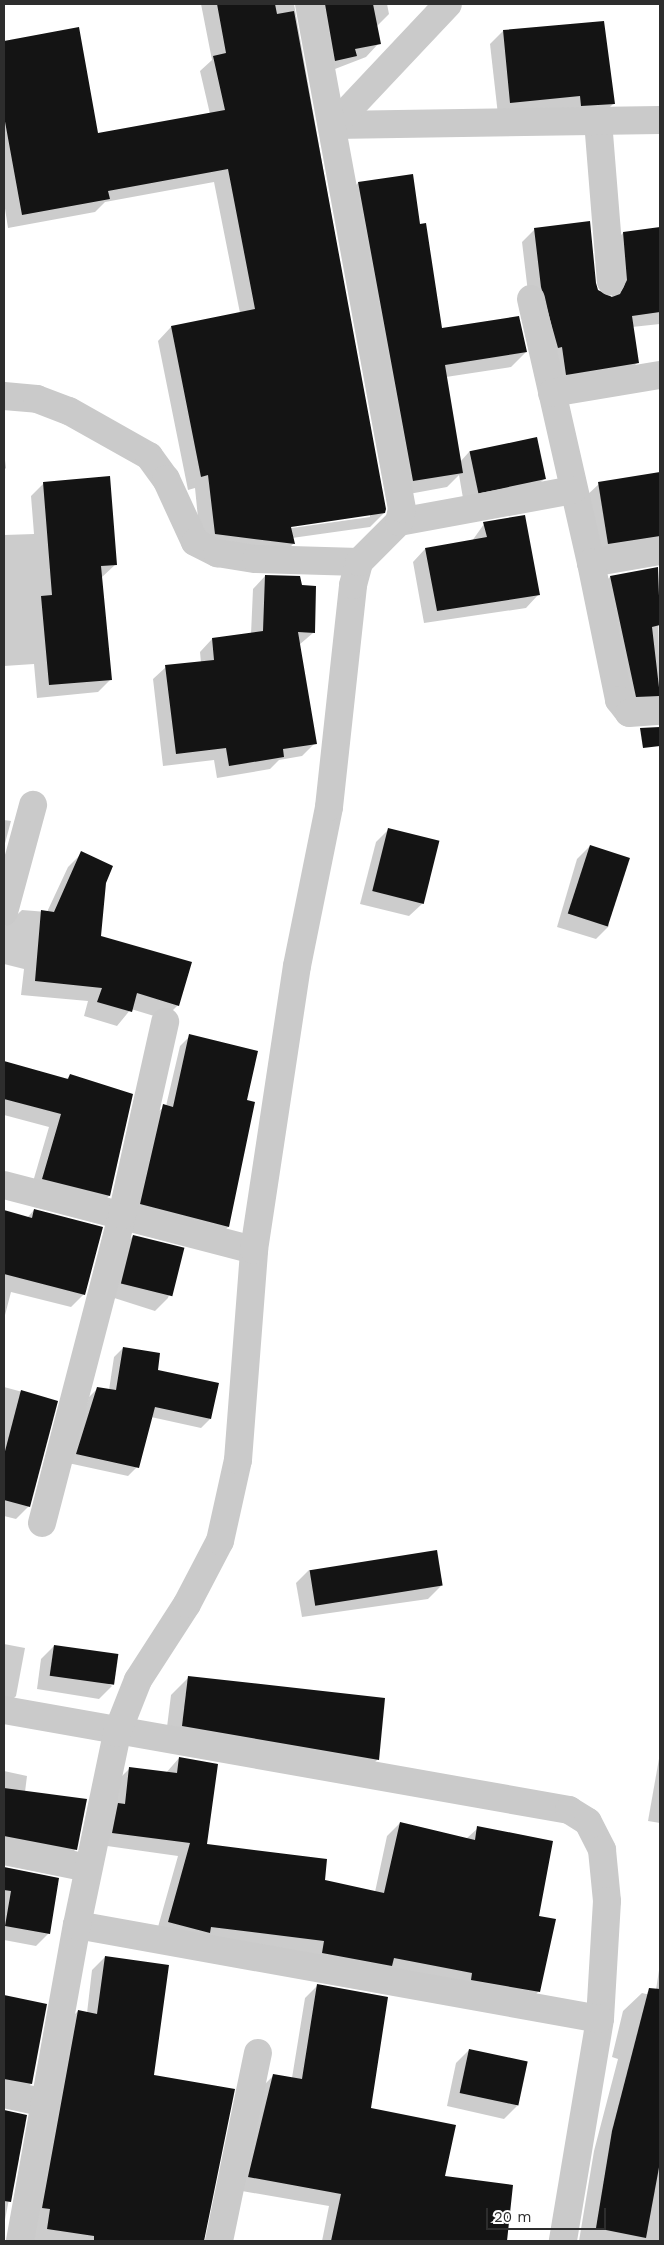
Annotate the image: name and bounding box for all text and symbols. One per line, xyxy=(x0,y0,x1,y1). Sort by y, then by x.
scale bar xyxy=(489,2198,609,2230)
text: 20 m xyxy=(494,2208,532,2226)

